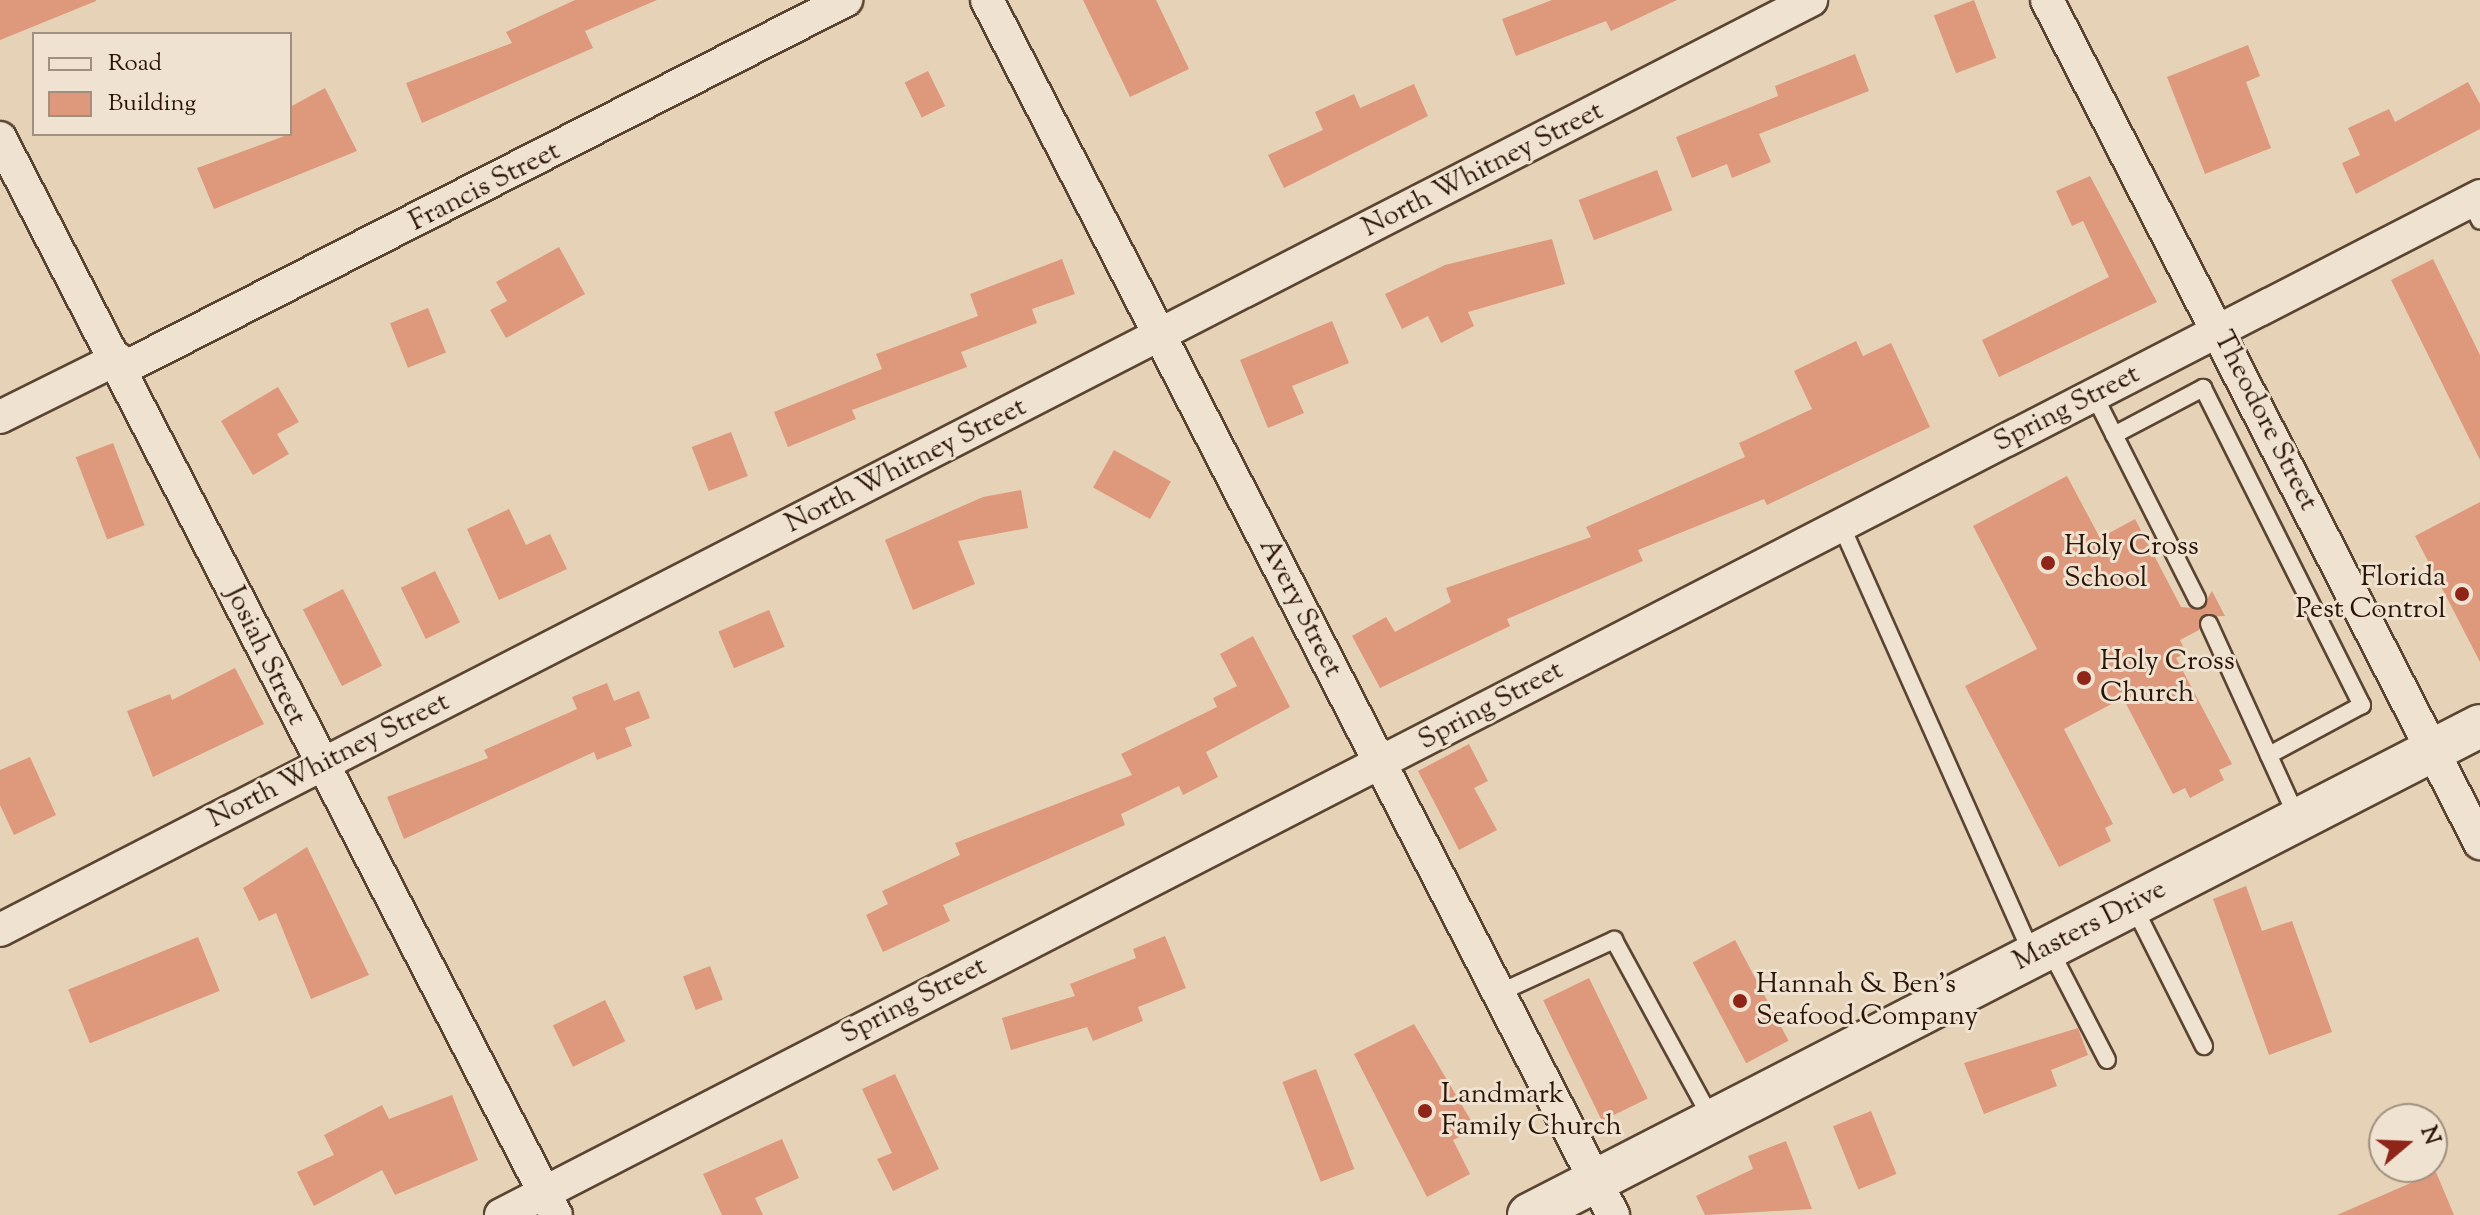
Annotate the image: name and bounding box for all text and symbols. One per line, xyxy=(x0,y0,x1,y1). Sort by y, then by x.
legend xyxy=(32,32,292,136)
text: Road xyxy=(108,47,162,81)
text: Building xyxy=(108,87,196,121)
street label: North Whitney Street xyxy=(1357,95,1609,245)
street label: Francis Street xyxy=(404,135,566,239)
street label: Theodore Street xyxy=(2205,326,2325,516)
street label: Spring Street xyxy=(1989,358,2145,460)
street label: North Whitney Street xyxy=(780,391,1032,541)
place label: Holy Cross School xyxy=(2064,530,2199,596)
street label: Avery Street xyxy=(1251,533,1349,683)
marker: Holy Cross School xyxy=(2039,554,2057,572)
place label: Florida Pest Control xyxy=(2295,561,2446,627)
street label: Josiah Street xyxy=(217,581,313,731)
marker: Florida Pest Control xyxy=(2453,585,2471,603)
place label: Holy Cross Church xyxy=(2100,645,2235,711)
street label: Spring Street xyxy=(1413,654,1569,758)
marker: Holy Cross Church xyxy=(2075,669,2093,687)
street label: North Whitney Street xyxy=(203,686,455,836)
street label: Masters Drive xyxy=(2008,873,2172,979)
street label: Spring Street xyxy=(836,950,992,1052)
place label: Hannah & Ben's Seafood Company xyxy=(1756,968,1978,1034)
marker: Hannah & Ben's Seafood Company xyxy=(1731,992,1749,1010)
place label: Landmark Family Church xyxy=(1441,1078,1622,1144)
marker: Landmark Family Church xyxy=(1416,1102,1434,1120)
north arrow xyxy=(2368,1103,2448,1183)
text: N xyxy=(2411,1122,2447,1149)

